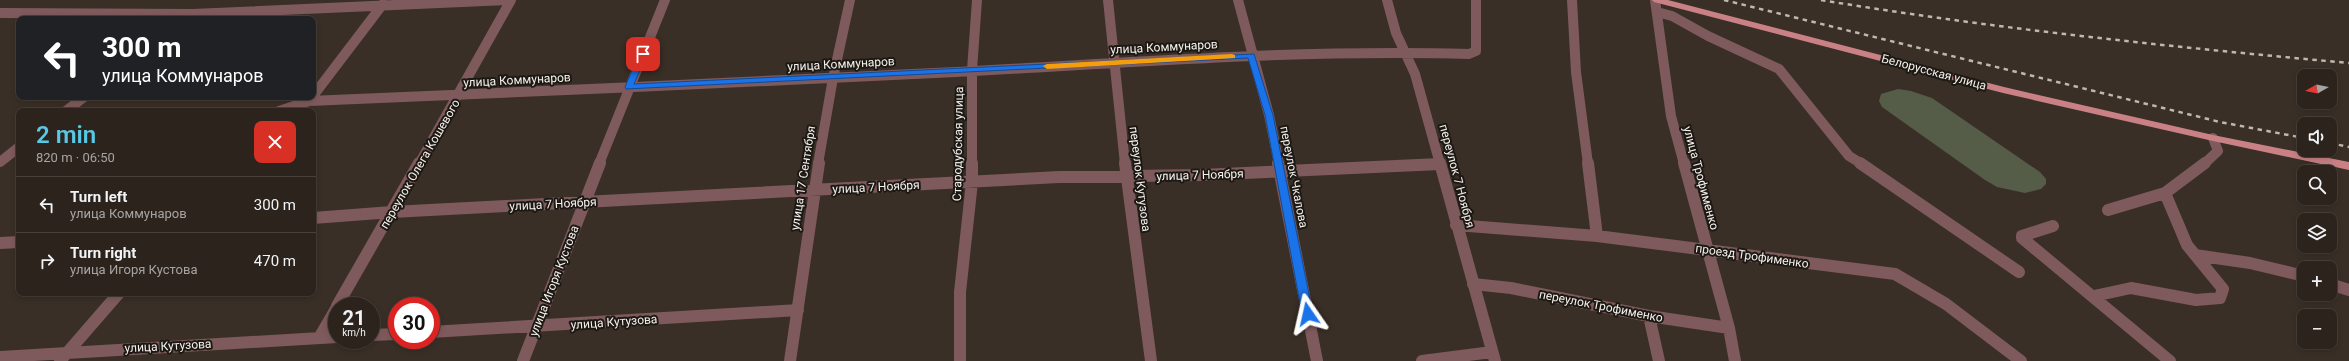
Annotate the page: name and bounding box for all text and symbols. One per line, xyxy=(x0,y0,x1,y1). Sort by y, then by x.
text: 300 m xyxy=(102,31,181,64)
icon: left xyxy=(36,32,88,84)
pin xyxy=(626,37,660,71)
street label: улица Коммунаров xyxy=(1110,37,1218,57)
icon: arrive xyxy=(632,43,654,65)
street label: Белорусская улица xyxy=(1880,51,1988,93)
street label: улица Коммунаров xyxy=(787,54,895,74)
text: улица Коммунаров xyxy=(102,65,264,86)
north arrow xyxy=(2297,69,2337,109)
map controls xyxy=(2297,69,2337,349)
street label: улица Коммунаров xyxy=(463,70,571,90)
street label: Стародубская улица xyxy=(950,87,966,201)
street label: переулок Олега Кошевого xyxy=(377,97,463,231)
button: sound xyxy=(2297,117,2337,157)
text: 2 min xyxy=(36,121,96,149)
button: close xyxy=(254,121,296,163)
street label: переулок 7 Ноября xyxy=(1436,123,1478,229)
street label: улица 17 Сентября xyxy=(788,125,818,231)
street label: переулок Чкалова xyxy=(1277,125,1311,229)
street label: улица Трофименко xyxy=(1680,125,1722,232)
street label: переулок Кутузова xyxy=(1127,126,1153,232)
text: 820 m · 06:50 xyxy=(36,150,115,165)
button: search xyxy=(2297,165,2337,205)
street label: улица 7 Ноября xyxy=(1156,166,1244,184)
street label: улица 7 Ноября xyxy=(832,178,920,196)
text: Turn left xyxy=(70,188,127,206)
icon: left xyxy=(36,194,58,216)
street label: улица 7 Ноября xyxy=(509,195,597,213)
text: 300 m xyxy=(254,196,296,214)
text: улица Коммунаров xyxy=(70,206,187,221)
button: layers xyxy=(2297,213,2337,253)
street label: улица Игоря Кустова xyxy=(526,224,582,338)
street label: проезд Трофименко xyxy=(1695,241,1810,271)
text: Turn right xyxy=(70,244,136,262)
icon: right xyxy=(36,250,58,272)
text: 470 m xyxy=(254,252,296,270)
button: + xyxy=(2297,261,2337,301)
text: улица Игоря Кустова xyxy=(70,262,197,277)
street label: переулок Трофименко xyxy=(1538,287,1664,325)
position arrow xyxy=(1287,293,1329,335)
speed limit sign: 30 xyxy=(388,297,440,349)
text: 21 xyxy=(343,306,365,330)
button: − xyxy=(2297,309,2337,349)
street label: улица Кутузова xyxy=(570,312,658,332)
text: km/h xyxy=(342,327,366,338)
street label: улица Кутузова xyxy=(124,337,212,355)

